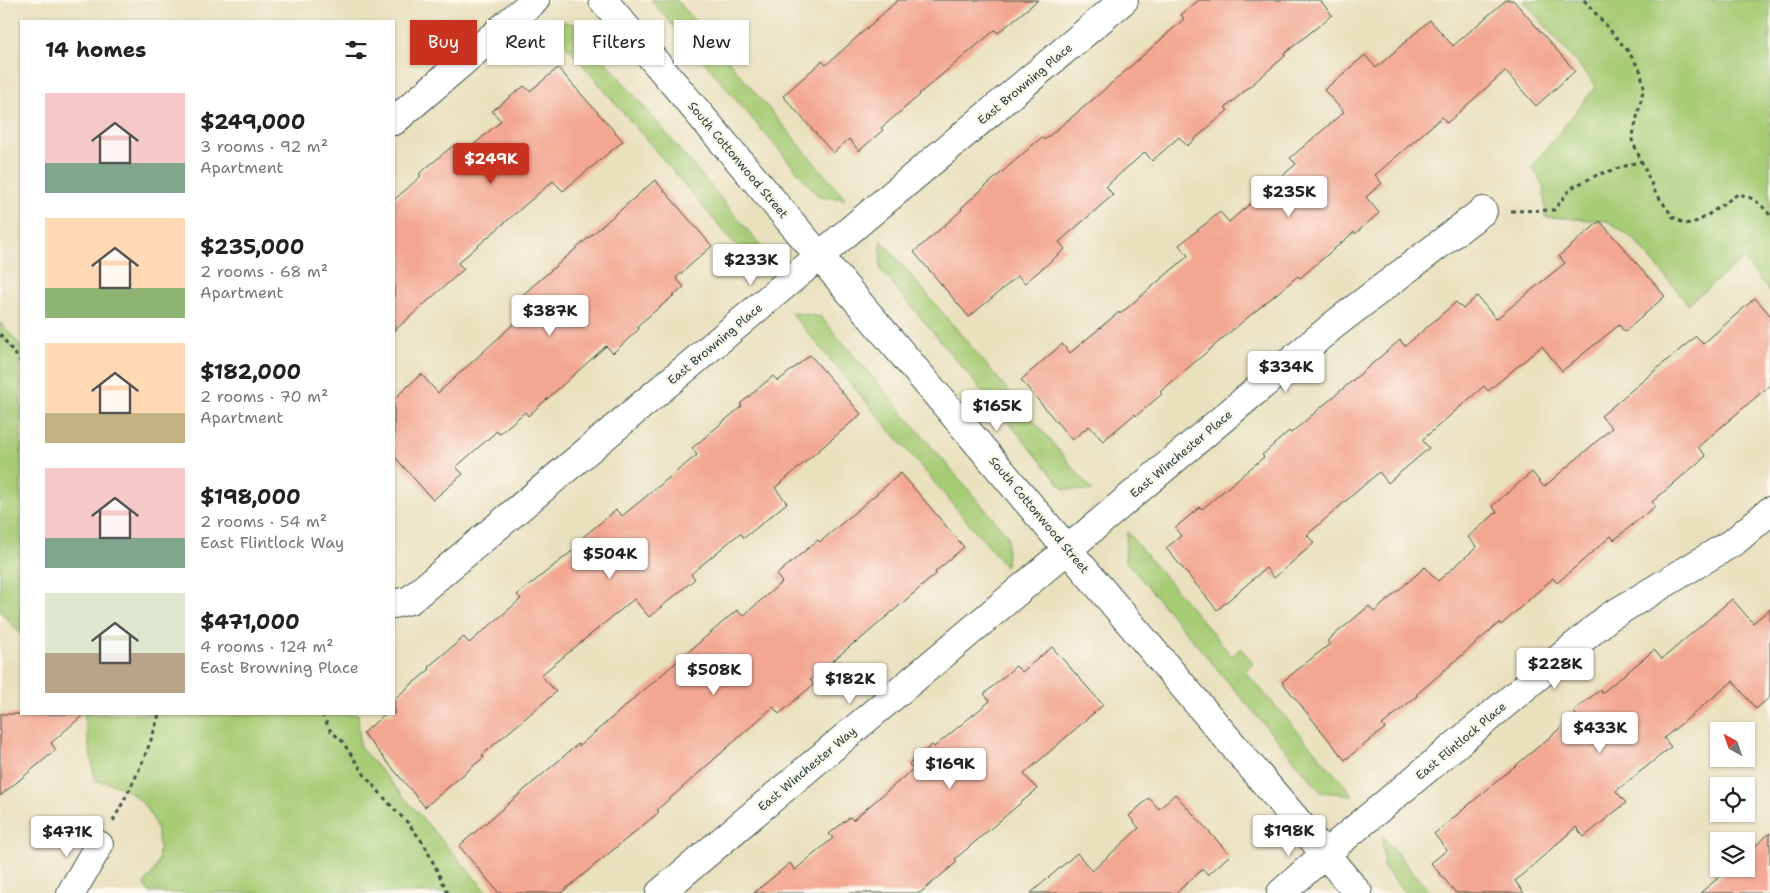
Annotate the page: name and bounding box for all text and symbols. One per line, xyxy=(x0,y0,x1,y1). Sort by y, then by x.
chip: Buy xyxy=(410,20,477,65)
chip: Rent xyxy=(487,20,564,65)
chip: Filters xyxy=(574,20,664,65)
chip: New xyxy=(674,20,749,65)
text: 14 homes xyxy=(45,36,146,64)
icon: filters xyxy=(342,36,370,64)
street label: East Browning Place xyxy=(974,39,1076,128)
street label: South Cottonwood Street xyxy=(684,98,792,222)
text: $249,000 xyxy=(200,108,305,136)
icon: home xyxy=(85,113,145,173)
text: 3 rooms · 92 m² xyxy=(200,136,328,157)
pin: $249K xyxy=(456,142,526,185)
text: $249K xyxy=(464,148,518,169)
text: Apartment xyxy=(200,157,283,178)
pin: $235K xyxy=(1254,176,1324,218)
text: $235K xyxy=(1262,181,1316,202)
text: $235,000 xyxy=(200,233,304,261)
icon: home xyxy=(85,238,145,298)
pin: $233K xyxy=(716,244,786,286)
text: $233K xyxy=(724,249,778,270)
text: 2 rooms · 68 m² xyxy=(200,261,328,282)
text: Apartment xyxy=(200,282,283,303)
pin: $387K xyxy=(515,294,585,337)
street label: East Browning Place xyxy=(664,299,766,388)
text: $387K xyxy=(522,300,578,321)
pin: $334K xyxy=(1251,350,1321,393)
text: $334K xyxy=(1259,356,1313,377)
text: $182,000 xyxy=(200,358,301,386)
icon: home xyxy=(85,363,145,423)
text: 2 rooms · 70 m² xyxy=(200,386,328,407)
pin: $165K xyxy=(962,390,1032,432)
text: $165K xyxy=(972,395,1022,416)
street label: East Winchester Place xyxy=(1126,406,1236,502)
text: Apartment xyxy=(200,407,283,428)
street label: South Cottonwood Street xyxy=(985,453,1093,577)
text: $198,000 xyxy=(200,483,301,511)
icon: home xyxy=(85,488,145,548)
text: 2 rooms · 54 m² xyxy=(200,511,327,532)
text: East Flintlock Way xyxy=(200,532,344,553)
pin: $504K xyxy=(575,538,645,580)
text: $504K xyxy=(583,543,637,564)
text: $471,000 xyxy=(200,608,300,636)
icon: home xyxy=(85,613,145,673)
text: 4 rooms · 124 m² xyxy=(200,636,334,657)
pin: $228K xyxy=(1520,648,1590,690)
text: $228K xyxy=(1528,653,1582,674)
pin: $508K xyxy=(679,654,749,696)
text: East Browning Place xyxy=(200,657,359,678)
text: $508K xyxy=(687,659,741,680)
pin: $182K xyxy=(815,662,885,705)
text: $182K xyxy=(825,668,875,689)
street label: East Flintlock Place xyxy=(1412,698,1510,784)
pin: $433K xyxy=(1565,712,1635,754)
text: $433K xyxy=(1573,717,1627,738)
north arrow xyxy=(1710,722,1755,768)
map controls xyxy=(1710,722,1755,877)
street label: East Winchester Way xyxy=(754,723,860,815)
pin: $169K xyxy=(915,748,985,790)
text: $169K xyxy=(925,753,975,774)
button: locate xyxy=(1710,777,1755,822)
pin: $198K xyxy=(1254,814,1324,857)
pin: $471K xyxy=(32,816,102,858)
text: $198K xyxy=(1264,820,1314,841)
text: $471K xyxy=(42,821,92,842)
button: layers xyxy=(1710,832,1755,877)

